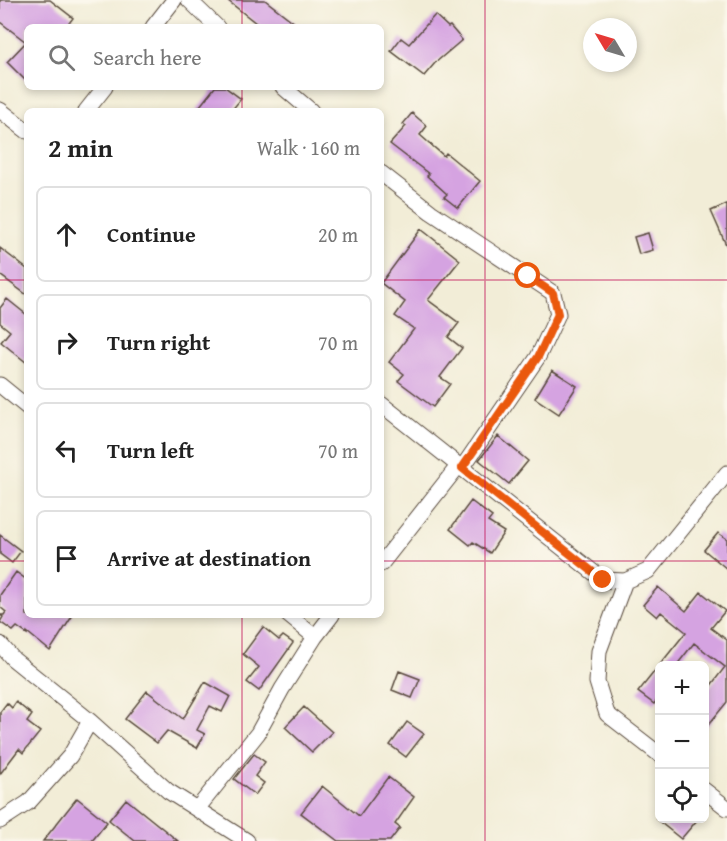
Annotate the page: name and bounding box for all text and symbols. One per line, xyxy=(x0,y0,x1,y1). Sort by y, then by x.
north arrow xyxy=(583,18,637,72)
search box xyxy=(24,24,384,90)
icon: search xyxy=(45,41,78,74)
text: Search here xyxy=(93,41,202,73)
text: 2 min xyxy=(48,128,113,167)
text: Walk · 160 m xyxy=(257,133,360,162)
icon: ahead xyxy=(50,218,83,251)
text: Continue xyxy=(107,218,196,250)
text: 20 m xyxy=(318,220,358,249)
route start xyxy=(514,262,540,288)
icon: right xyxy=(50,326,83,359)
text: Turn right xyxy=(107,326,210,358)
text: 70 m xyxy=(318,328,358,357)
icon: left xyxy=(50,434,83,467)
text: Turn left xyxy=(107,434,194,466)
text: 70 m xyxy=(318,436,358,465)
icon: arrive xyxy=(50,542,83,575)
text: Arrive at destination xyxy=(107,542,311,574)
route end xyxy=(589,566,615,592)
map controls xyxy=(655,661,709,823)
button: + xyxy=(655,661,709,715)
button: − xyxy=(655,715,709,769)
button: locate xyxy=(655,769,709,823)

